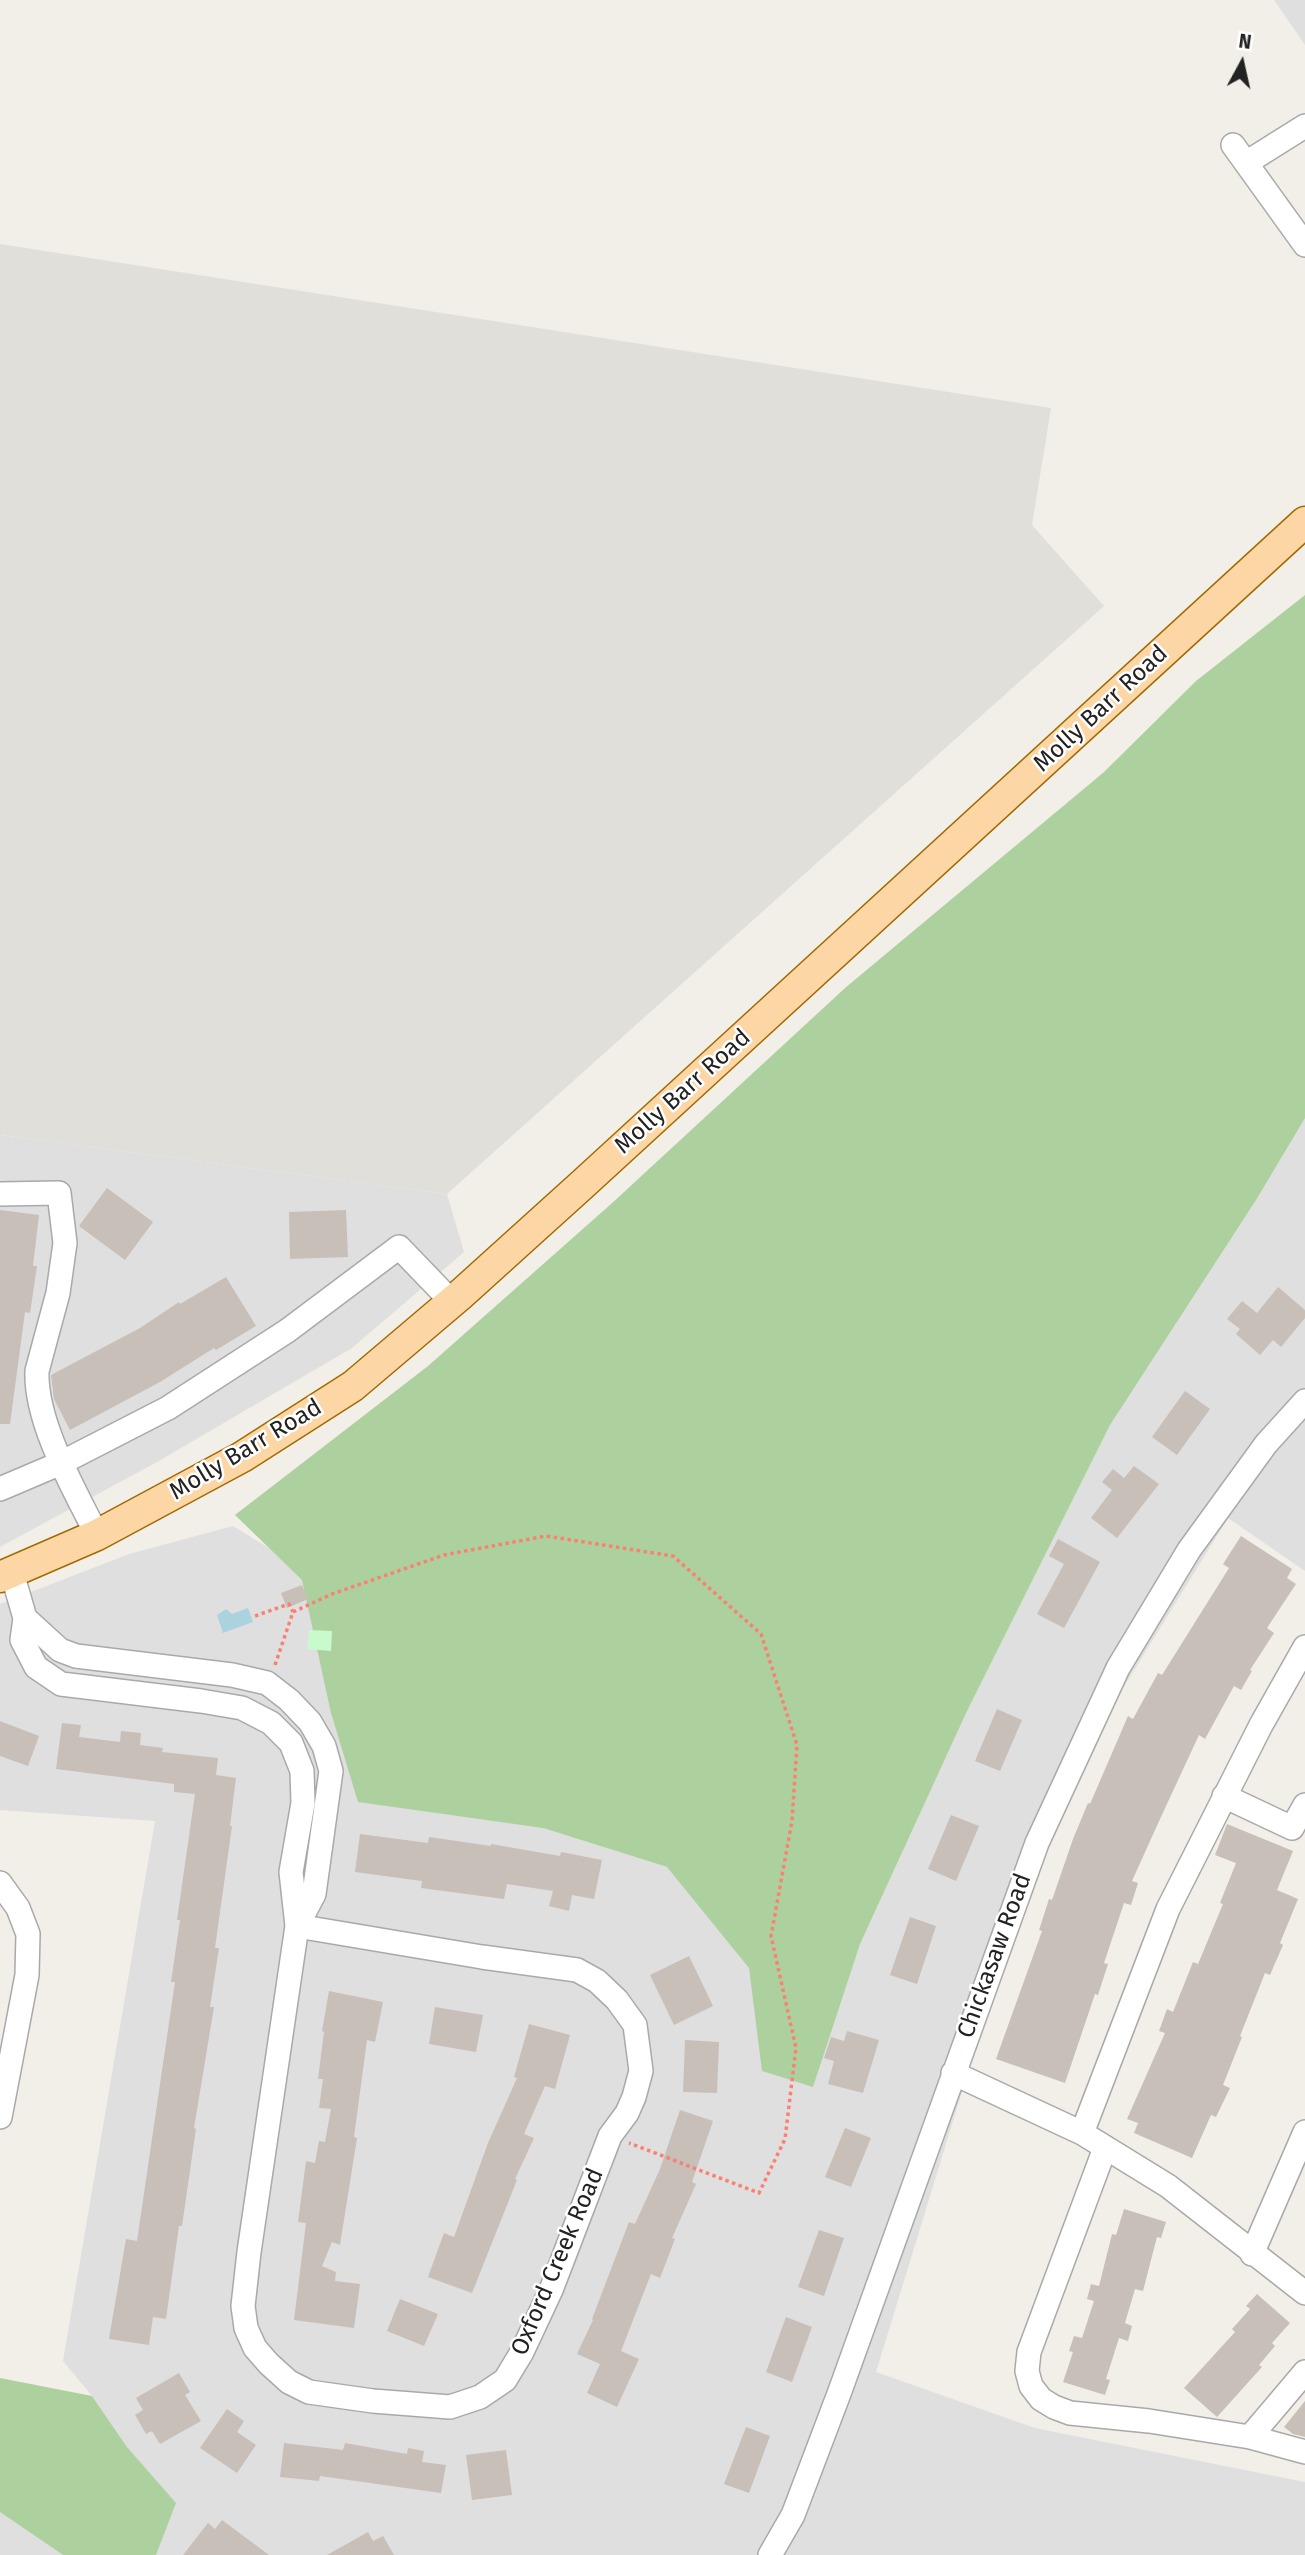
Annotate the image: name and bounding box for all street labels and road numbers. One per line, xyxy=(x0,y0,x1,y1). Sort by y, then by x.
street label: Molly Barr Road xyxy=(1028,640,1174,778)
street label: Molly Barr Road xyxy=(609,1024,757,1160)
street label: Molly Barr Road xyxy=(165,1393,327,1507)
street label: Chickasaw Road xyxy=(952,1870,1038,2042)
street label: Oxford Creek Road xyxy=(506,2164,610,2360)

